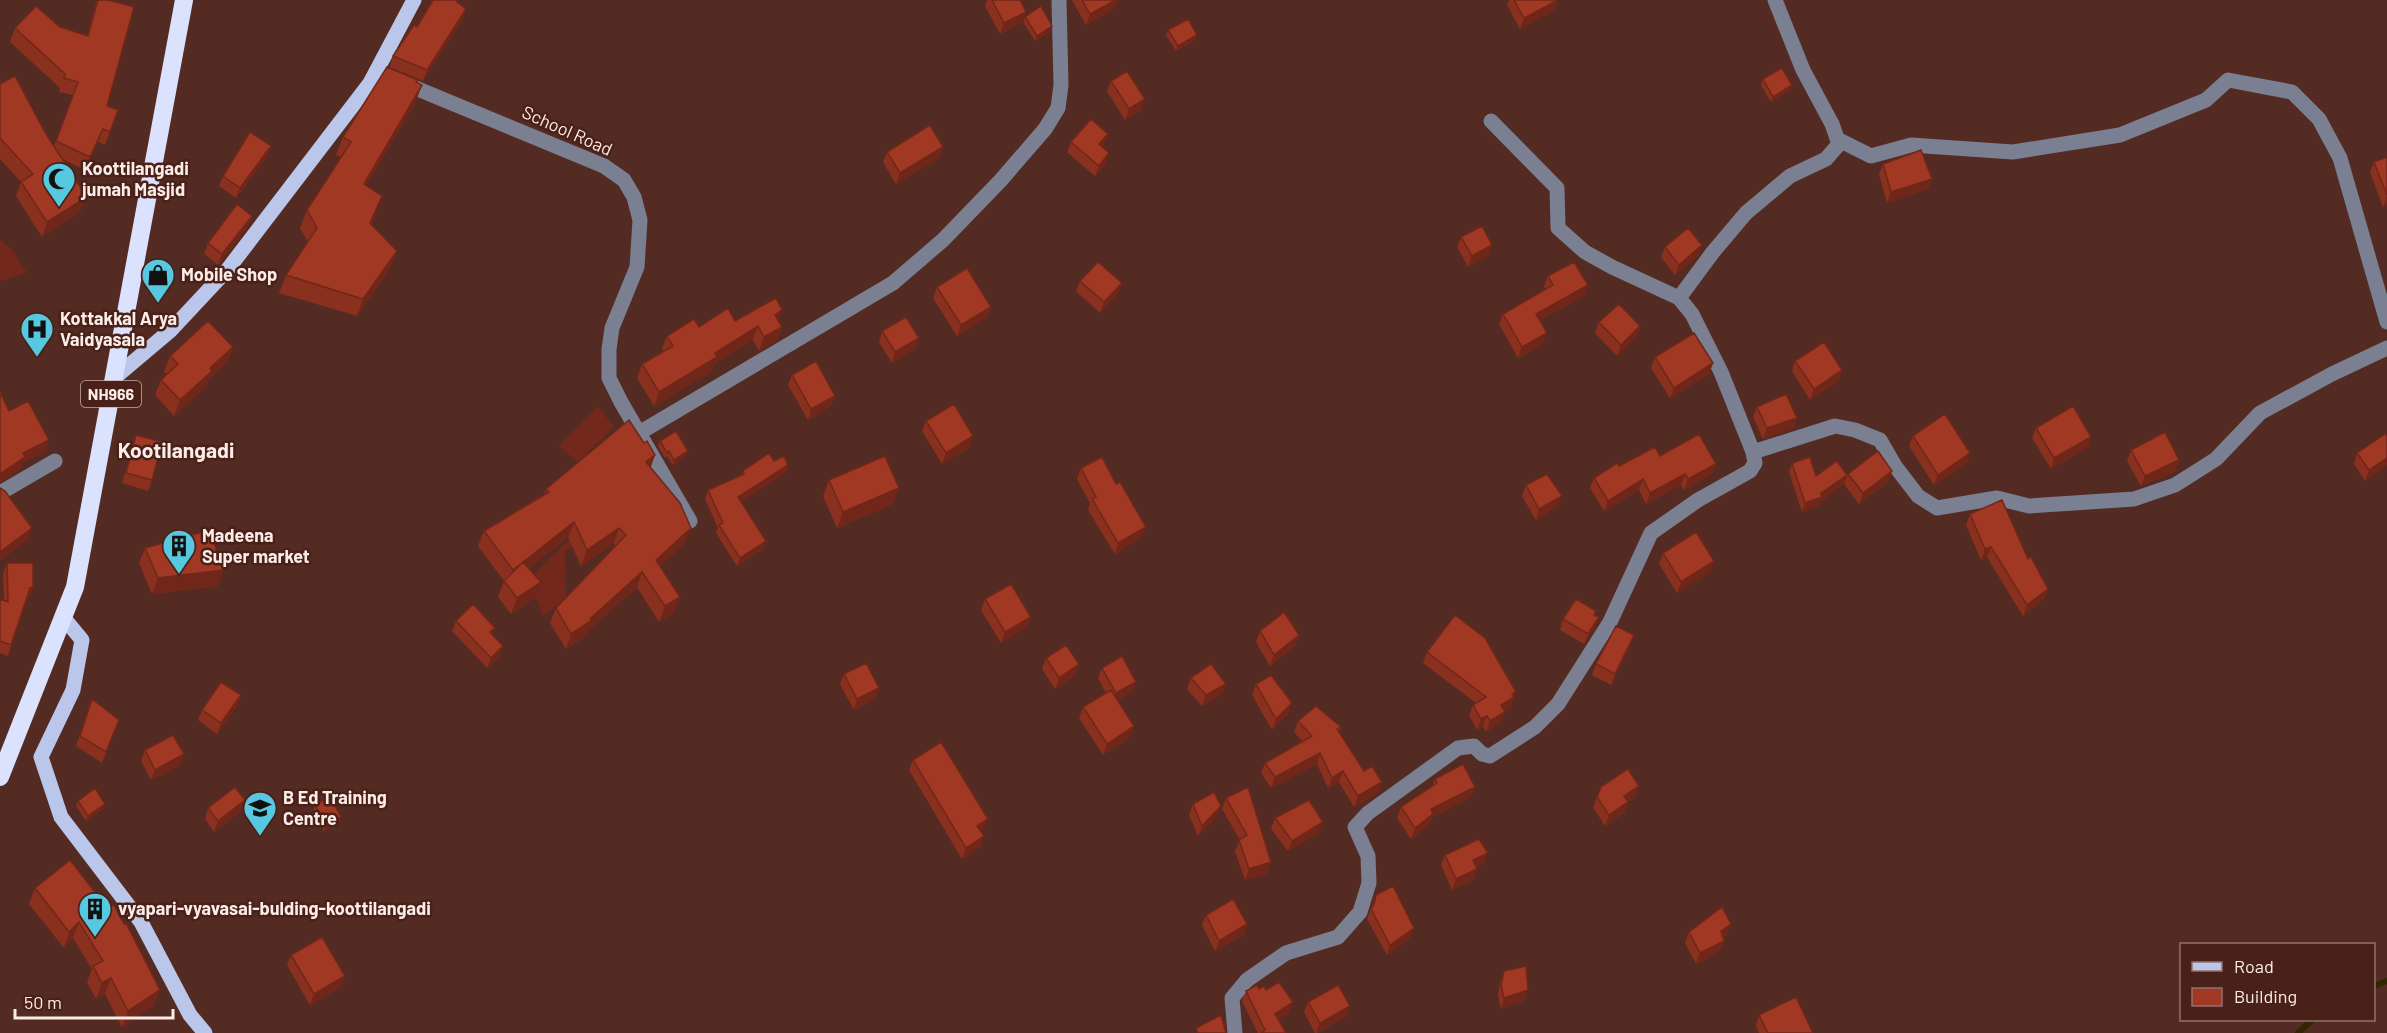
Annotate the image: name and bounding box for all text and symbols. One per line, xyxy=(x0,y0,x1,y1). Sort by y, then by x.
street label: School Road xyxy=(519,100,616,160)
place label: Koottilangadi jumah Masjid xyxy=(80,157,189,200)
mosque icon: Koottilangadi jumah Masjid xyxy=(41,161,77,208)
shop icon: Mobile Shop xyxy=(140,257,176,304)
place label: Mobile Shop xyxy=(181,263,277,285)
place label: Kottakkal Arya Vaidyasala xyxy=(60,307,177,350)
hospital icon: Kottakkal Arya Vaidyasala xyxy=(19,311,55,358)
road number: NH966 xyxy=(81,381,141,407)
district label: Kootilangadi xyxy=(118,437,234,462)
place label: Madeena Super market xyxy=(202,524,310,567)
building icon: Madeena Super market xyxy=(161,528,197,575)
place label: B Ed Training Centre xyxy=(283,786,387,829)
school or university icon: B Ed Training Centre xyxy=(242,790,278,837)
building icon: vyapari-vyavasai-bulding-koottilangadi xyxy=(77,891,113,938)
place label: vyapari-vyavasai-bulding-koottilangadi xyxy=(118,897,431,919)
legend xyxy=(2180,943,2375,1021)
text: Road xyxy=(2234,955,2274,977)
scale bar xyxy=(15,982,172,1020)
text: Building xyxy=(2234,985,2297,1007)
text: 50 m xyxy=(24,991,62,1013)

